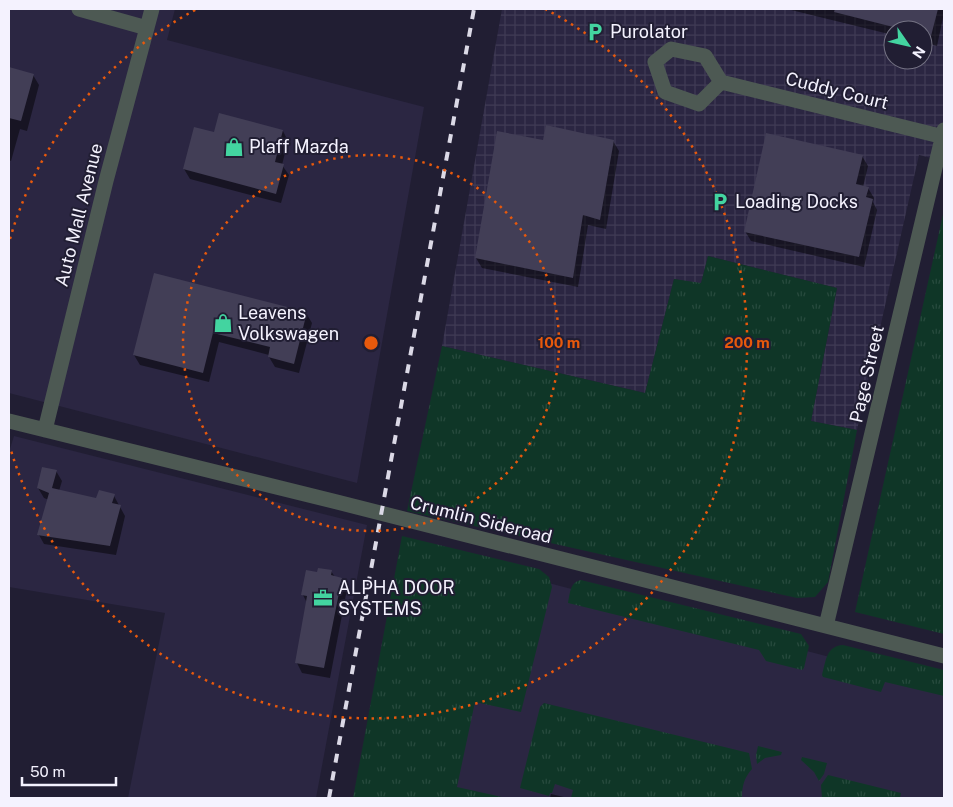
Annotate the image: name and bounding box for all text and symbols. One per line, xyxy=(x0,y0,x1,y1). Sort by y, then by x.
north arrow xyxy=(883,20,933,70)
parking icon: Purolator xyxy=(584,21,606,43)
place label: Purolator xyxy=(610,21,688,42)
text: N xyxy=(909,43,928,61)
street label: Cuddy Court xyxy=(784,68,891,113)
shop icon: Plaff Mazda xyxy=(223,136,245,158)
place label: Plaff Mazda xyxy=(249,136,349,157)
street label: Auto Mall Avenue xyxy=(51,141,106,289)
parking icon: Loading Docks xyxy=(709,191,731,213)
place label: Loading Docks xyxy=(735,191,858,212)
place label: Leavens Volkswagen xyxy=(238,302,339,344)
shop icon: Leavens Volkswagen xyxy=(212,312,234,334)
street label: Page Street xyxy=(845,323,888,425)
centre of rings xyxy=(362,334,380,352)
text: 100 m xyxy=(538,334,580,351)
text: 200 m xyxy=(724,334,770,351)
street label: Crumlin Sideroad xyxy=(408,492,554,547)
place label: ALPHA DOOR SYSTEMS xyxy=(338,577,455,619)
office icon: ALPHA DOOR SYSTEMS xyxy=(312,587,334,609)
scale bar xyxy=(22,754,116,786)
text: 50 m xyxy=(30,763,65,780)

